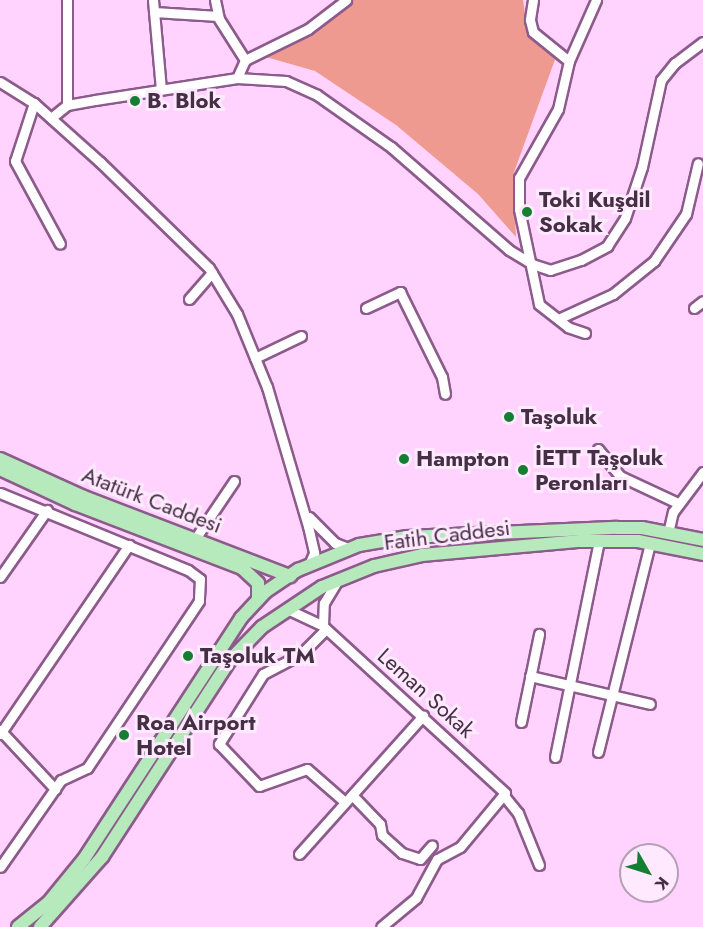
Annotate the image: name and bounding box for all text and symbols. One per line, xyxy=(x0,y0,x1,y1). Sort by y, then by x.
place label: B. Blok xyxy=(147,88,221,114)
marker: B. Blok xyxy=(128,94,142,108)
place label: Toki Kuşdil Sokak xyxy=(539,186,650,237)
marker: Toki Kuşdil Sokak xyxy=(520,205,534,219)
place label: Taşoluk xyxy=(521,404,597,430)
marker: Taşoluk xyxy=(502,410,516,424)
place label: İETT Taşoluk Peronları xyxy=(535,444,664,496)
place label: Hampton xyxy=(416,446,509,472)
marker: Hampton xyxy=(397,452,411,466)
street label: Atatürk Caddesi xyxy=(78,461,226,539)
marker: İETT Taşoluk Peronları xyxy=(516,463,530,477)
street label: Fatih Caddesi xyxy=(383,514,511,556)
place label: Taşoluk TM xyxy=(200,643,315,669)
street label: Leman Sokak xyxy=(372,643,480,743)
marker: Taşoluk TM xyxy=(181,649,195,663)
place label: Roa Airport Hotel xyxy=(136,709,256,760)
marker: Roa Airport Hotel xyxy=(117,728,131,742)
north arrow xyxy=(619,843,679,903)
text: K xyxy=(649,872,674,895)

